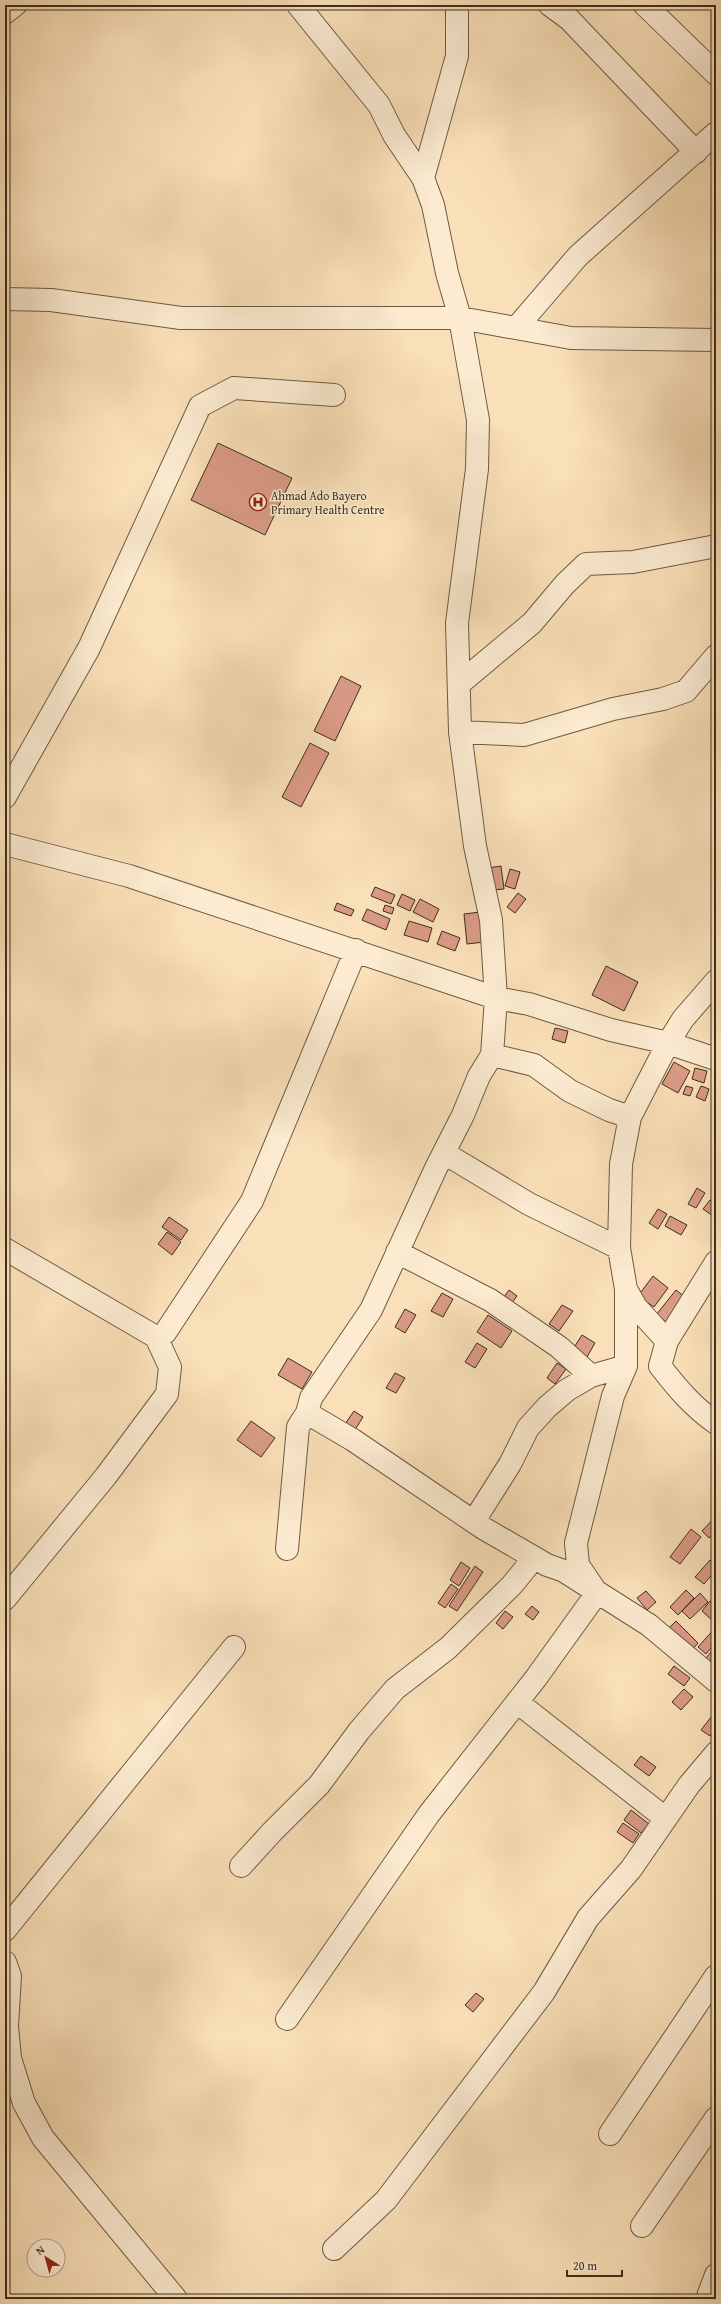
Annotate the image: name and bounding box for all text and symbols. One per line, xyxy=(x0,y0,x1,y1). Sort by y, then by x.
place label: Ahmad Ado Bayero Primary Health Centre xyxy=(271,487,385,518)
hospital icon: Ahmad Ado Bayero Primary Health Centre xyxy=(248,492,268,512)
north arrow xyxy=(26,2238,66,2278)
text: N xyxy=(32,2241,48,2259)
scale bar xyxy=(567,2252,622,2278)
text: 20 m xyxy=(573,2257,597,2274)

